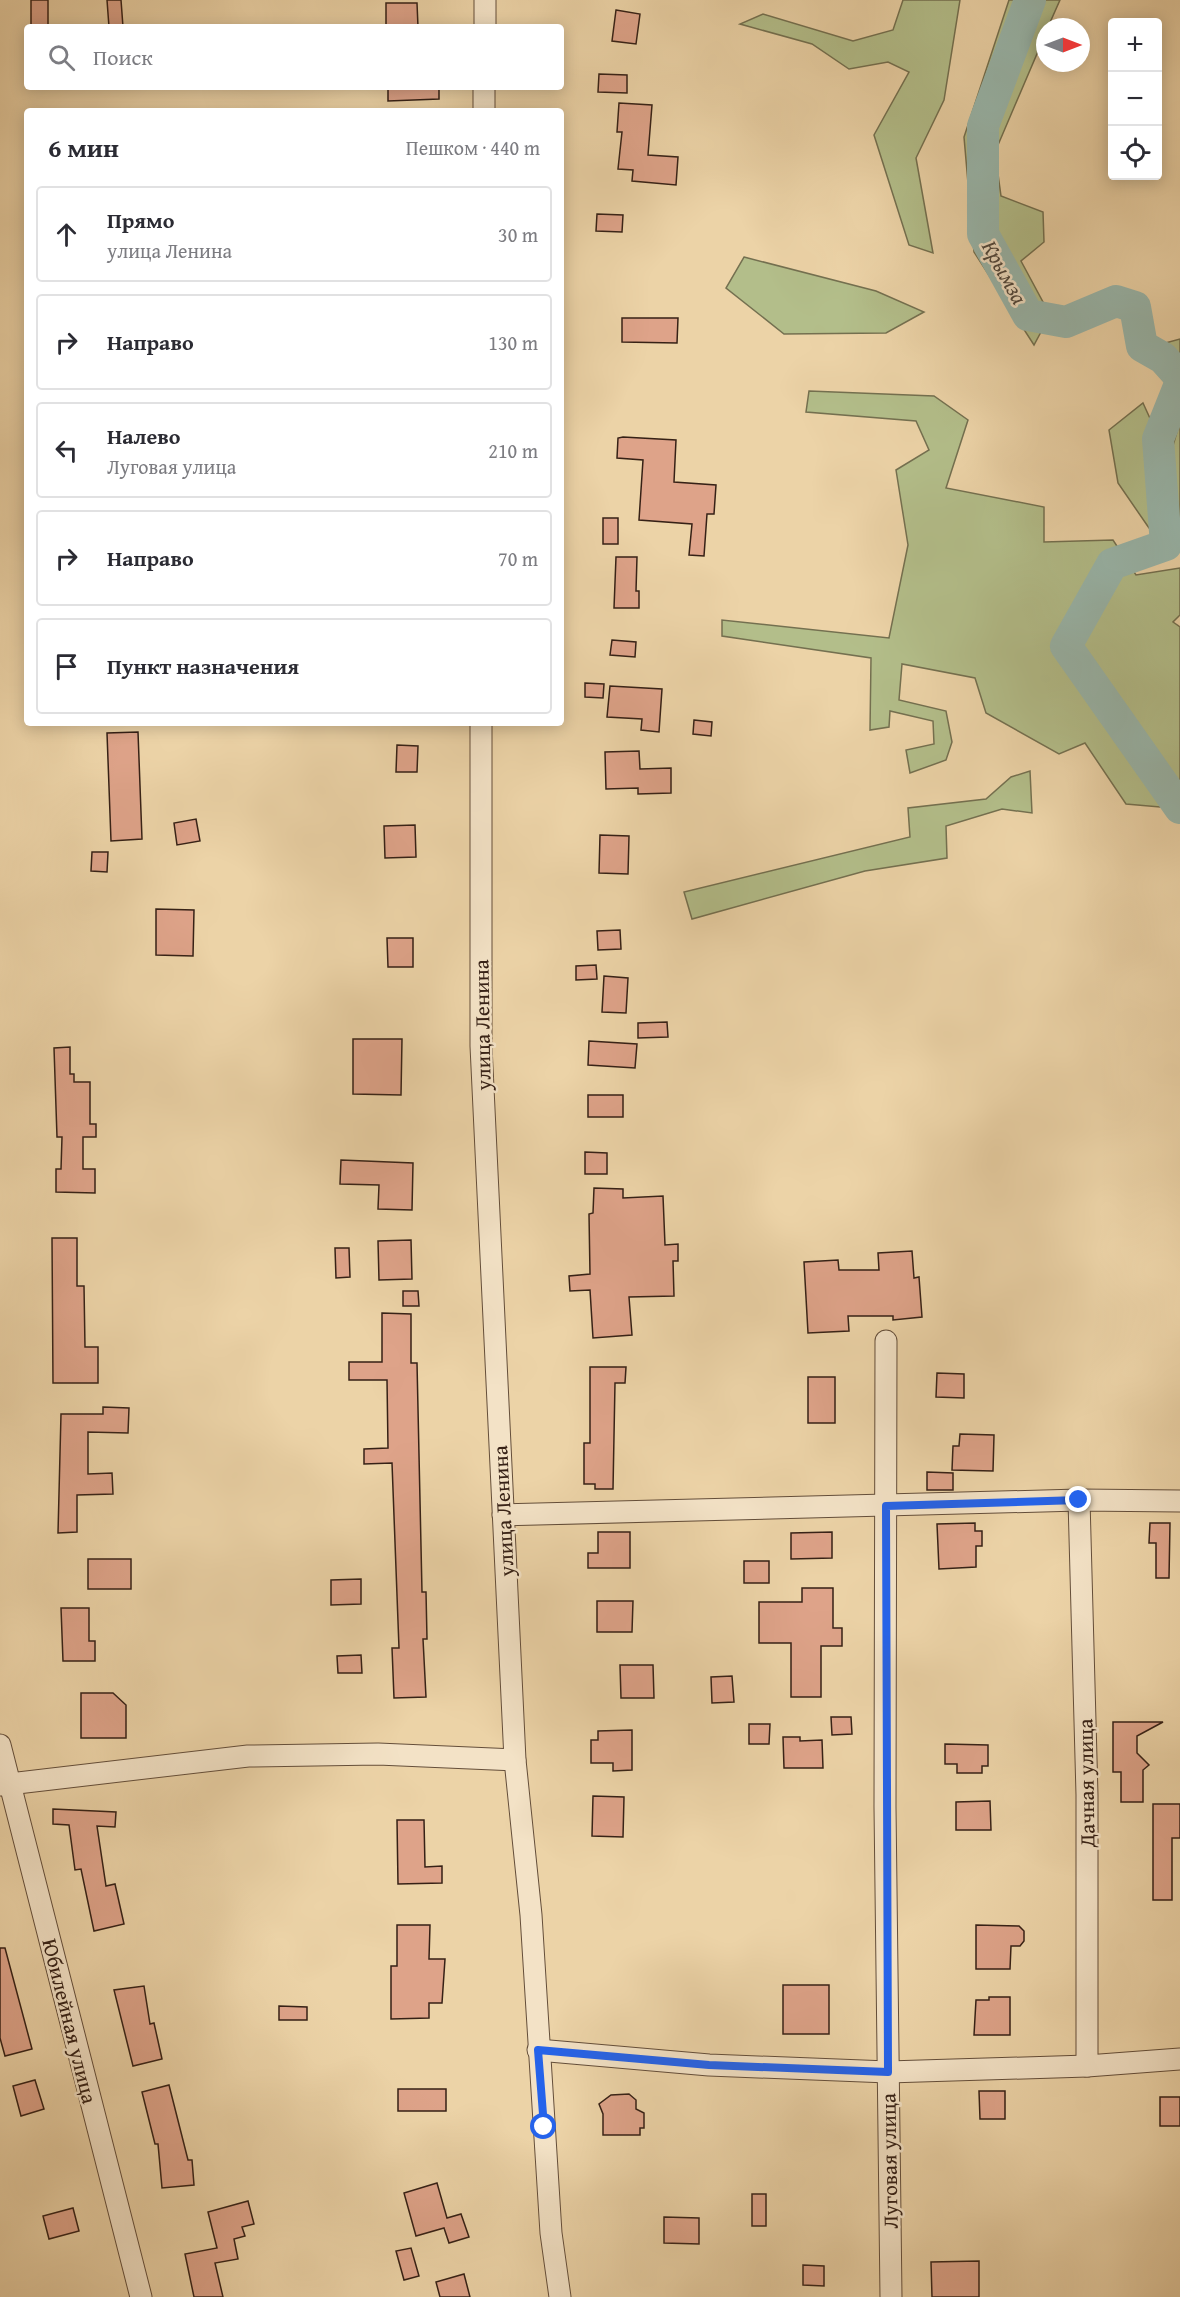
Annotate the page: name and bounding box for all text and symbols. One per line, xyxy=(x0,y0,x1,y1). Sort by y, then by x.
north arrow xyxy=(1036,18,1090,72)
map controls xyxy=(1108,18,1162,180)
button: + xyxy=(1108,18,1162,72)
search box xyxy=(24,24,564,90)
icon: search xyxy=(45,41,78,74)
text: Поиск xyxy=(93,41,153,73)
button: − xyxy=(1108,72,1162,126)
button: locate xyxy=(1108,126,1162,180)
text: 6 мин xyxy=(48,128,119,167)
text: Пешком · 440 m xyxy=(406,133,540,162)
text: Прямо xyxy=(107,204,174,236)
icon: ahead xyxy=(50,218,83,251)
text: 30 m xyxy=(498,220,538,249)
water label: Крымза xyxy=(974,234,1036,310)
text: улица Ленина xyxy=(107,236,232,265)
icon: right xyxy=(50,326,83,359)
text: Направо xyxy=(107,326,194,358)
text: 130 m xyxy=(488,328,538,357)
text: Налево xyxy=(107,420,180,452)
icon: left xyxy=(50,434,83,467)
text: 210 m xyxy=(488,436,538,465)
text: Луговая улица xyxy=(107,452,236,481)
icon: right xyxy=(50,542,83,575)
text: Направо xyxy=(107,542,194,574)
text: 70 m xyxy=(498,544,538,573)
icon: arrive xyxy=(50,650,83,683)
text: Пункт назначения xyxy=(107,650,299,682)
street label: улица Ленина xyxy=(465,959,499,1092)
street label: улица Ленина xyxy=(484,1445,522,1578)
route end xyxy=(1065,1486,1091,1512)
street label: Дачная улица xyxy=(1069,1718,1103,1849)
street label: Юбилейная улица xyxy=(34,1935,106,2107)
street label: Луговая улица xyxy=(872,2093,906,2229)
route start xyxy=(530,2113,556,2139)

